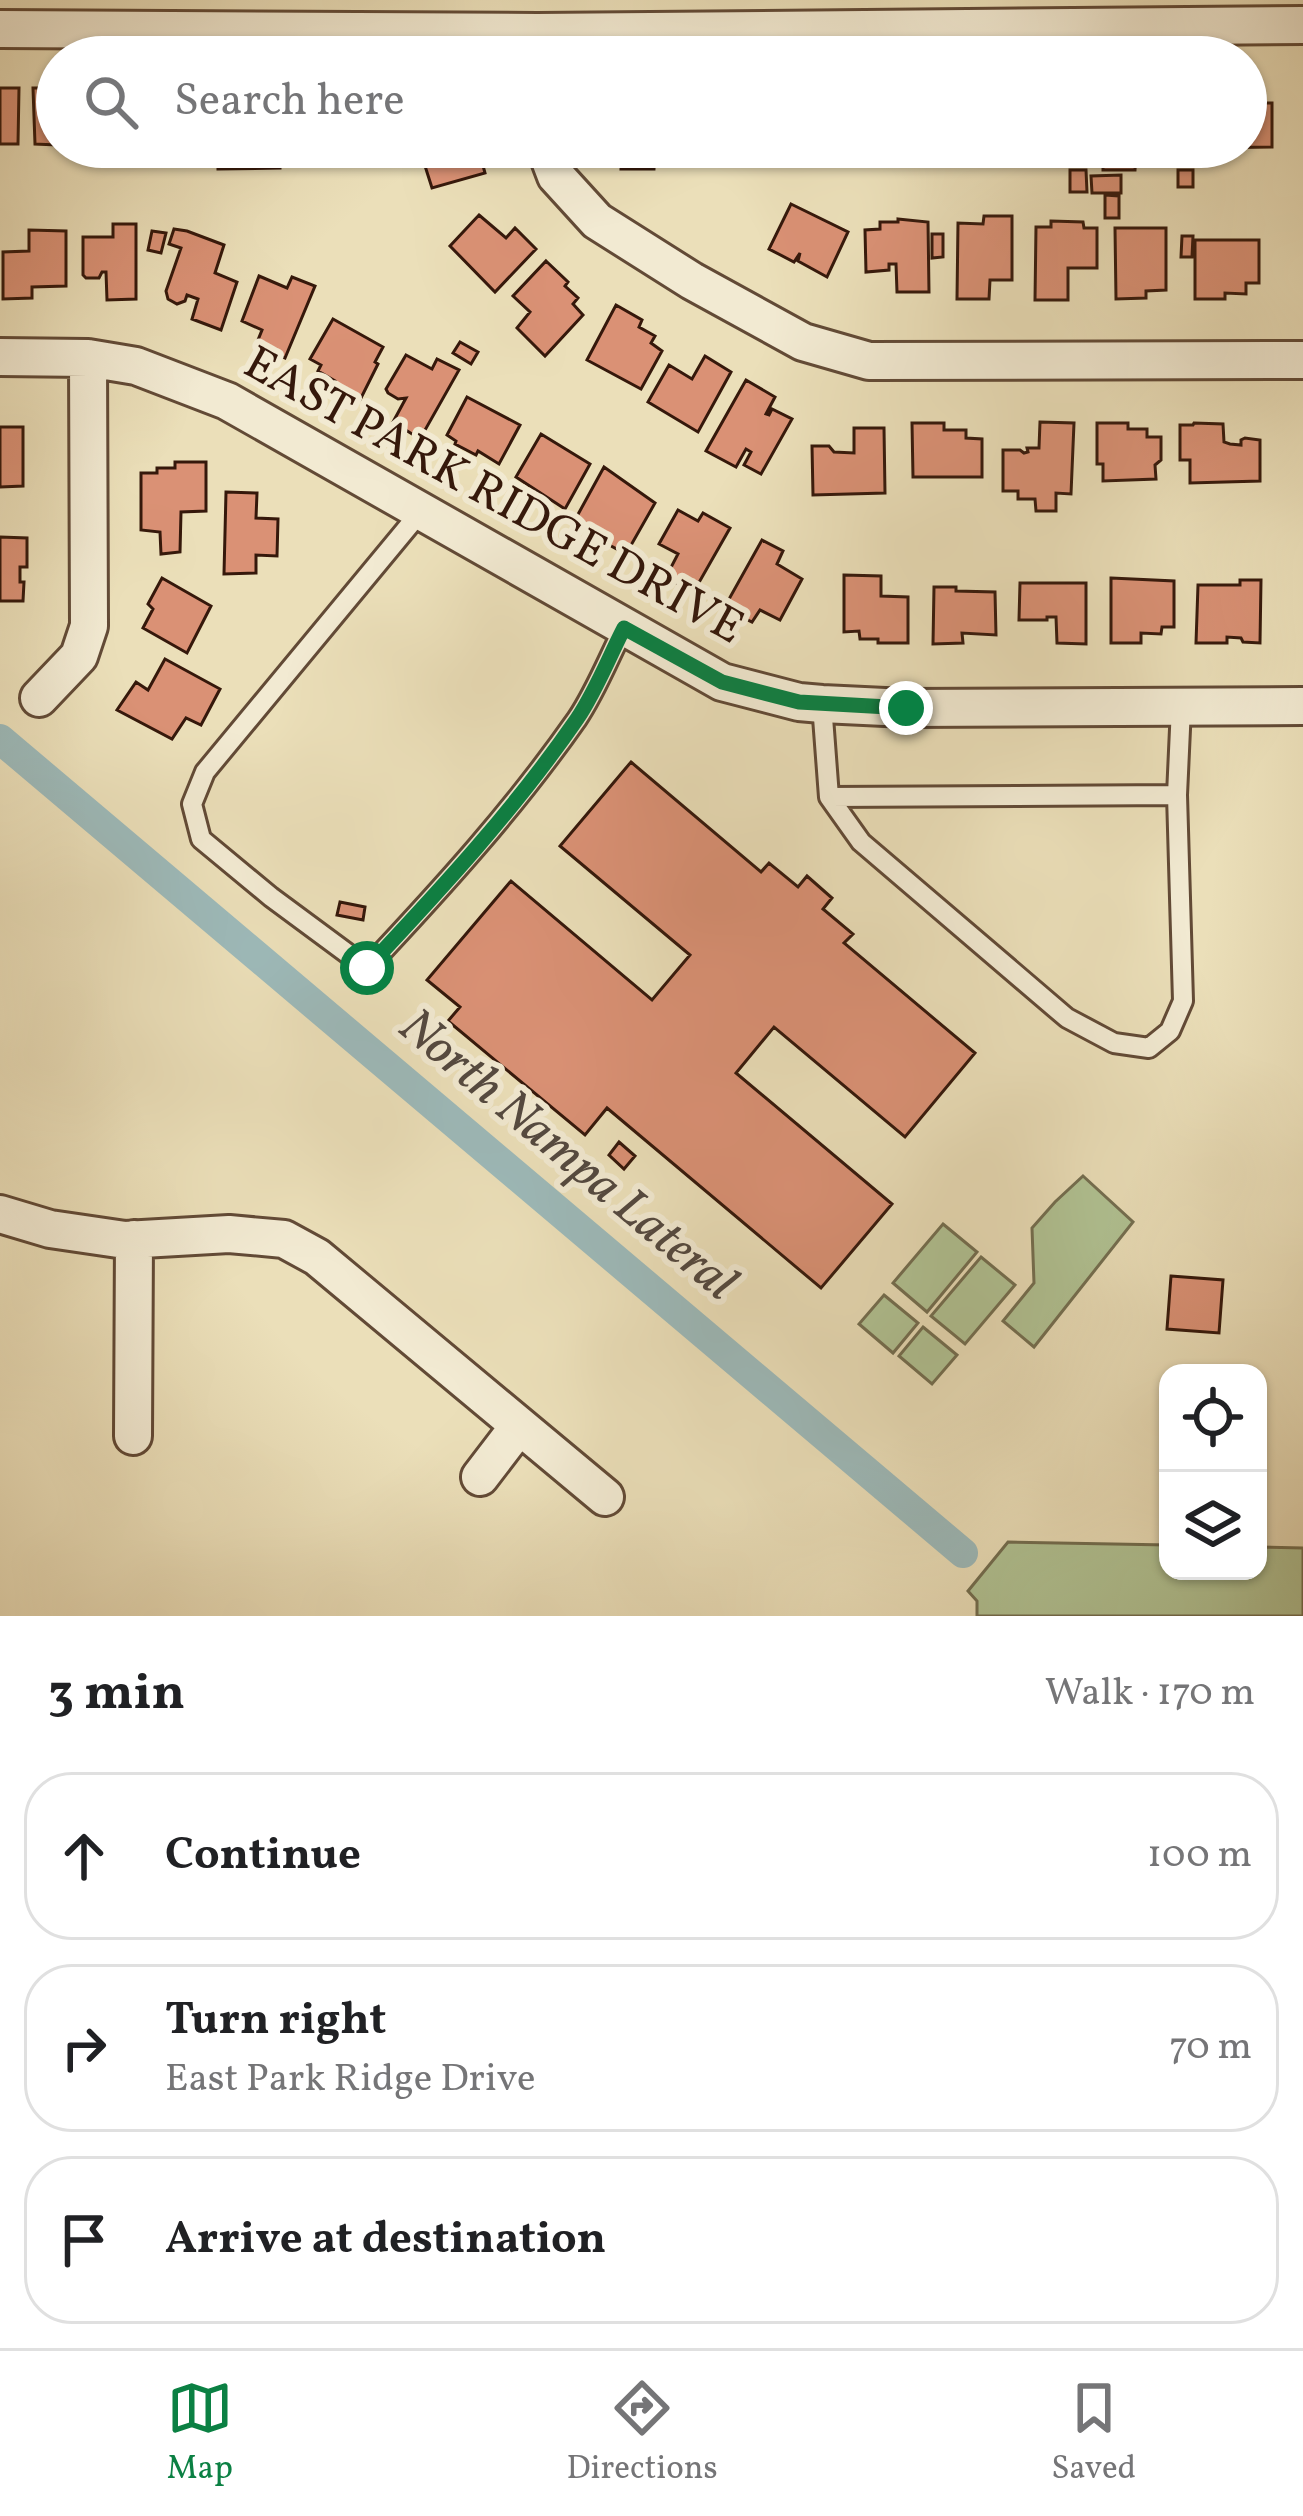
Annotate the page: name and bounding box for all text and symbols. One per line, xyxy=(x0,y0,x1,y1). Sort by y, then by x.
search box xyxy=(36,36,1267,168)
icon: search xyxy=(78,69,144,135)
text: Search here xyxy=(174,71,405,134)
street label: EAST PARK RIDGE DRIVE xyxy=(231,331,755,663)
route end xyxy=(879,681,933,735)
route start xyxy=(340,941,394,995)
water label: North Nampa Lateral xyxy=(383,993,751,1319)
map controls xyxy=(1159,1364,1267,1580)
button: locate xyxy=(1159,1364,1267,1472)
button: layers xyxy=(1159,1472,1267,1580)
text: 3 min xyxy=(48,1659,185,1730)
text: Walk · 170 m xyxy=(1045,1667,1255,1721)
icon: ahead xyxy=(51,1823,117,1889)
text: Continue xyxy=(165,1825,361,1888)
text: 100 m xyxy=(1147,1829,1252,1883)
text: Turn right xyxy=(165,1990,386,2053)
icon: right xyxy=(51,2015,117,2081)
text: 70 m xyxy=(1169,2021,1252,2075)
text: East Park Ridge Drive xyxy=(165,2053,535,2107)
icon: arrive xyxy=(51,2207,117,2273)
text: Arrive at destination xyxy=(165,2209,606,2272)
tab: Map xyxy=(167,2375,233,2493)
tab: Directions xyxy=(566,2375,718,2493)
tab: Saved xyxy=(1051,2375,1136,2493)

